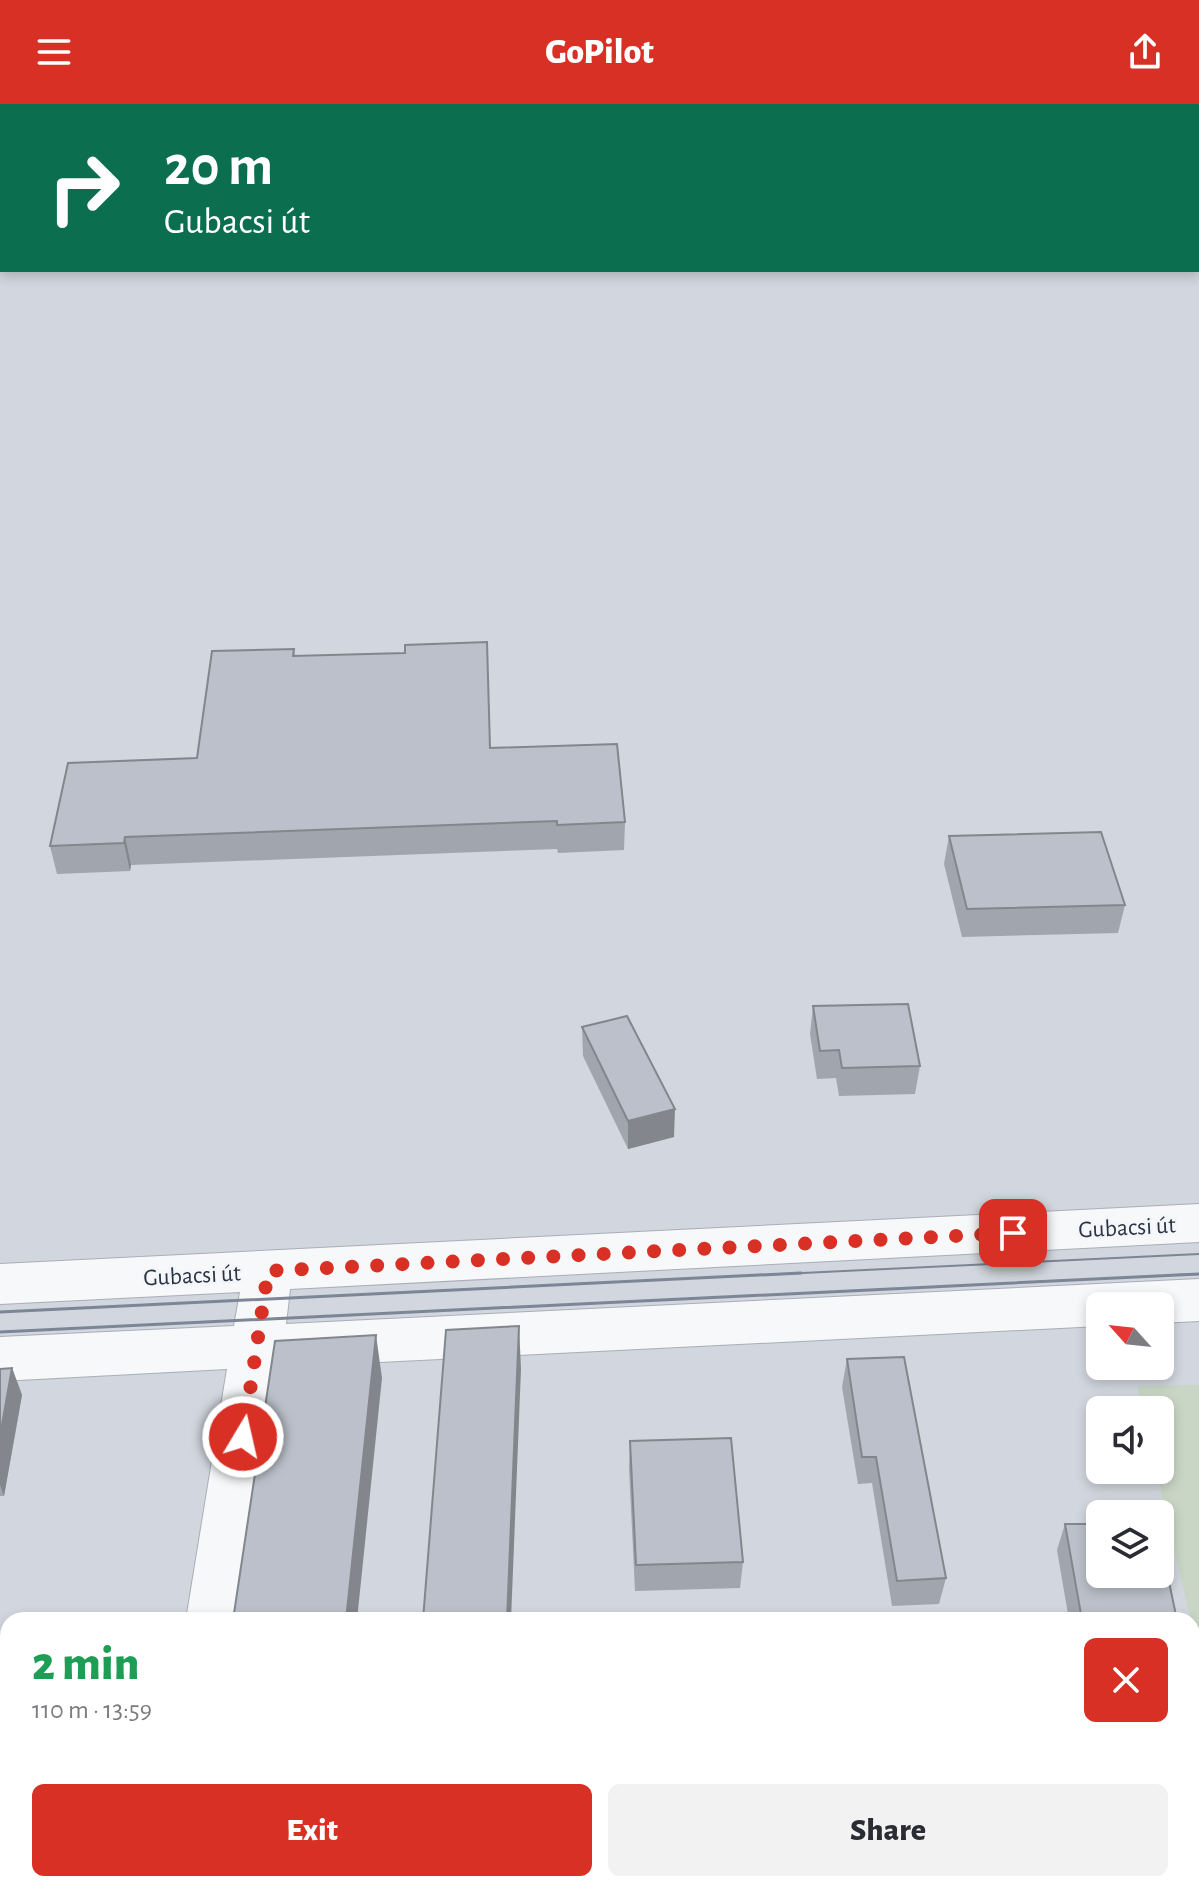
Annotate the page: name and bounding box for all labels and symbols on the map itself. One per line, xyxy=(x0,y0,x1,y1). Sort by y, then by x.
pin xyxy=(979,1199,1047,1267)
street label: Gubacsi út xyxy=(1078,1213,1177,1243)
street label: Gubacsi út xyxy=(143,1261,242,1291)
north arrow xyxy=(1086,1292,1174,1380)
position arrow xyxy=(201,1395,285,1479)

